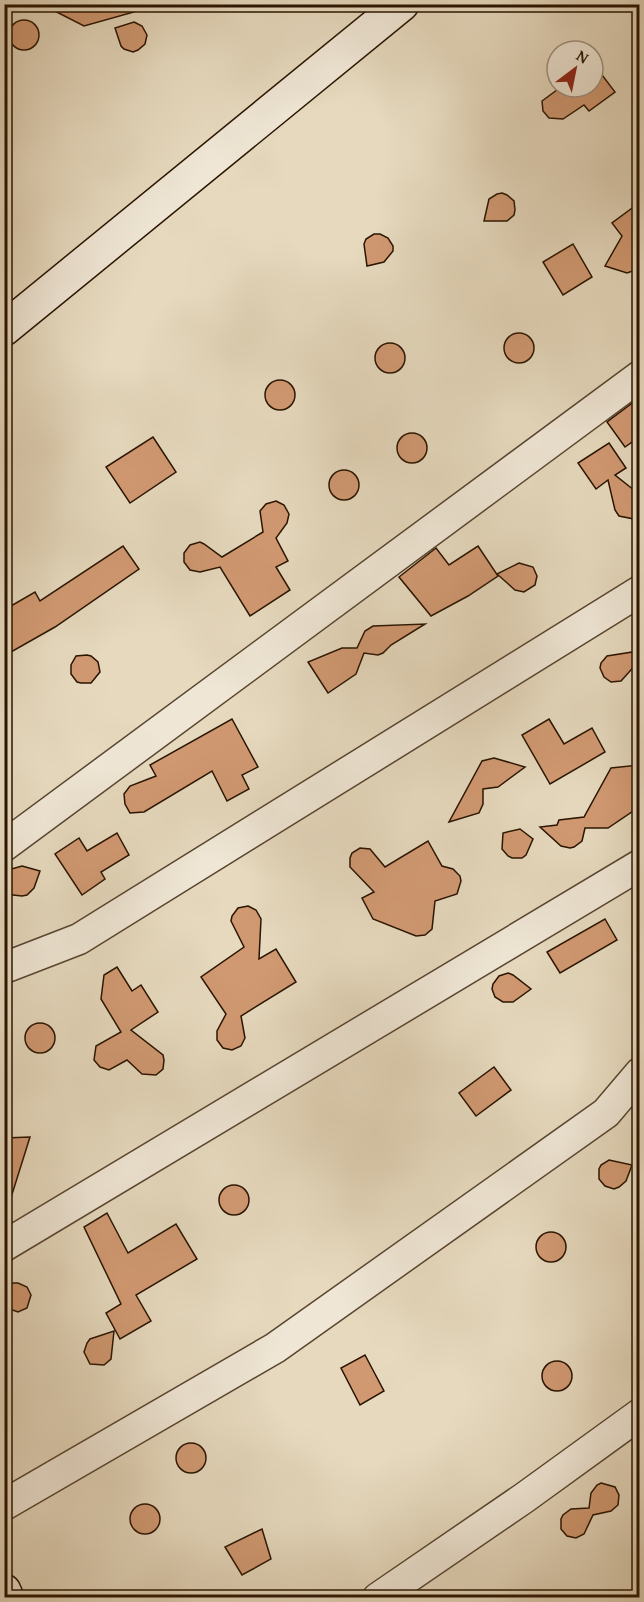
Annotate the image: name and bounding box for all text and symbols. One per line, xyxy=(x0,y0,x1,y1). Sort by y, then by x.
north arrow xyxy=(545,39,605,99)
text: N xyxy=(572,43,594,69)

